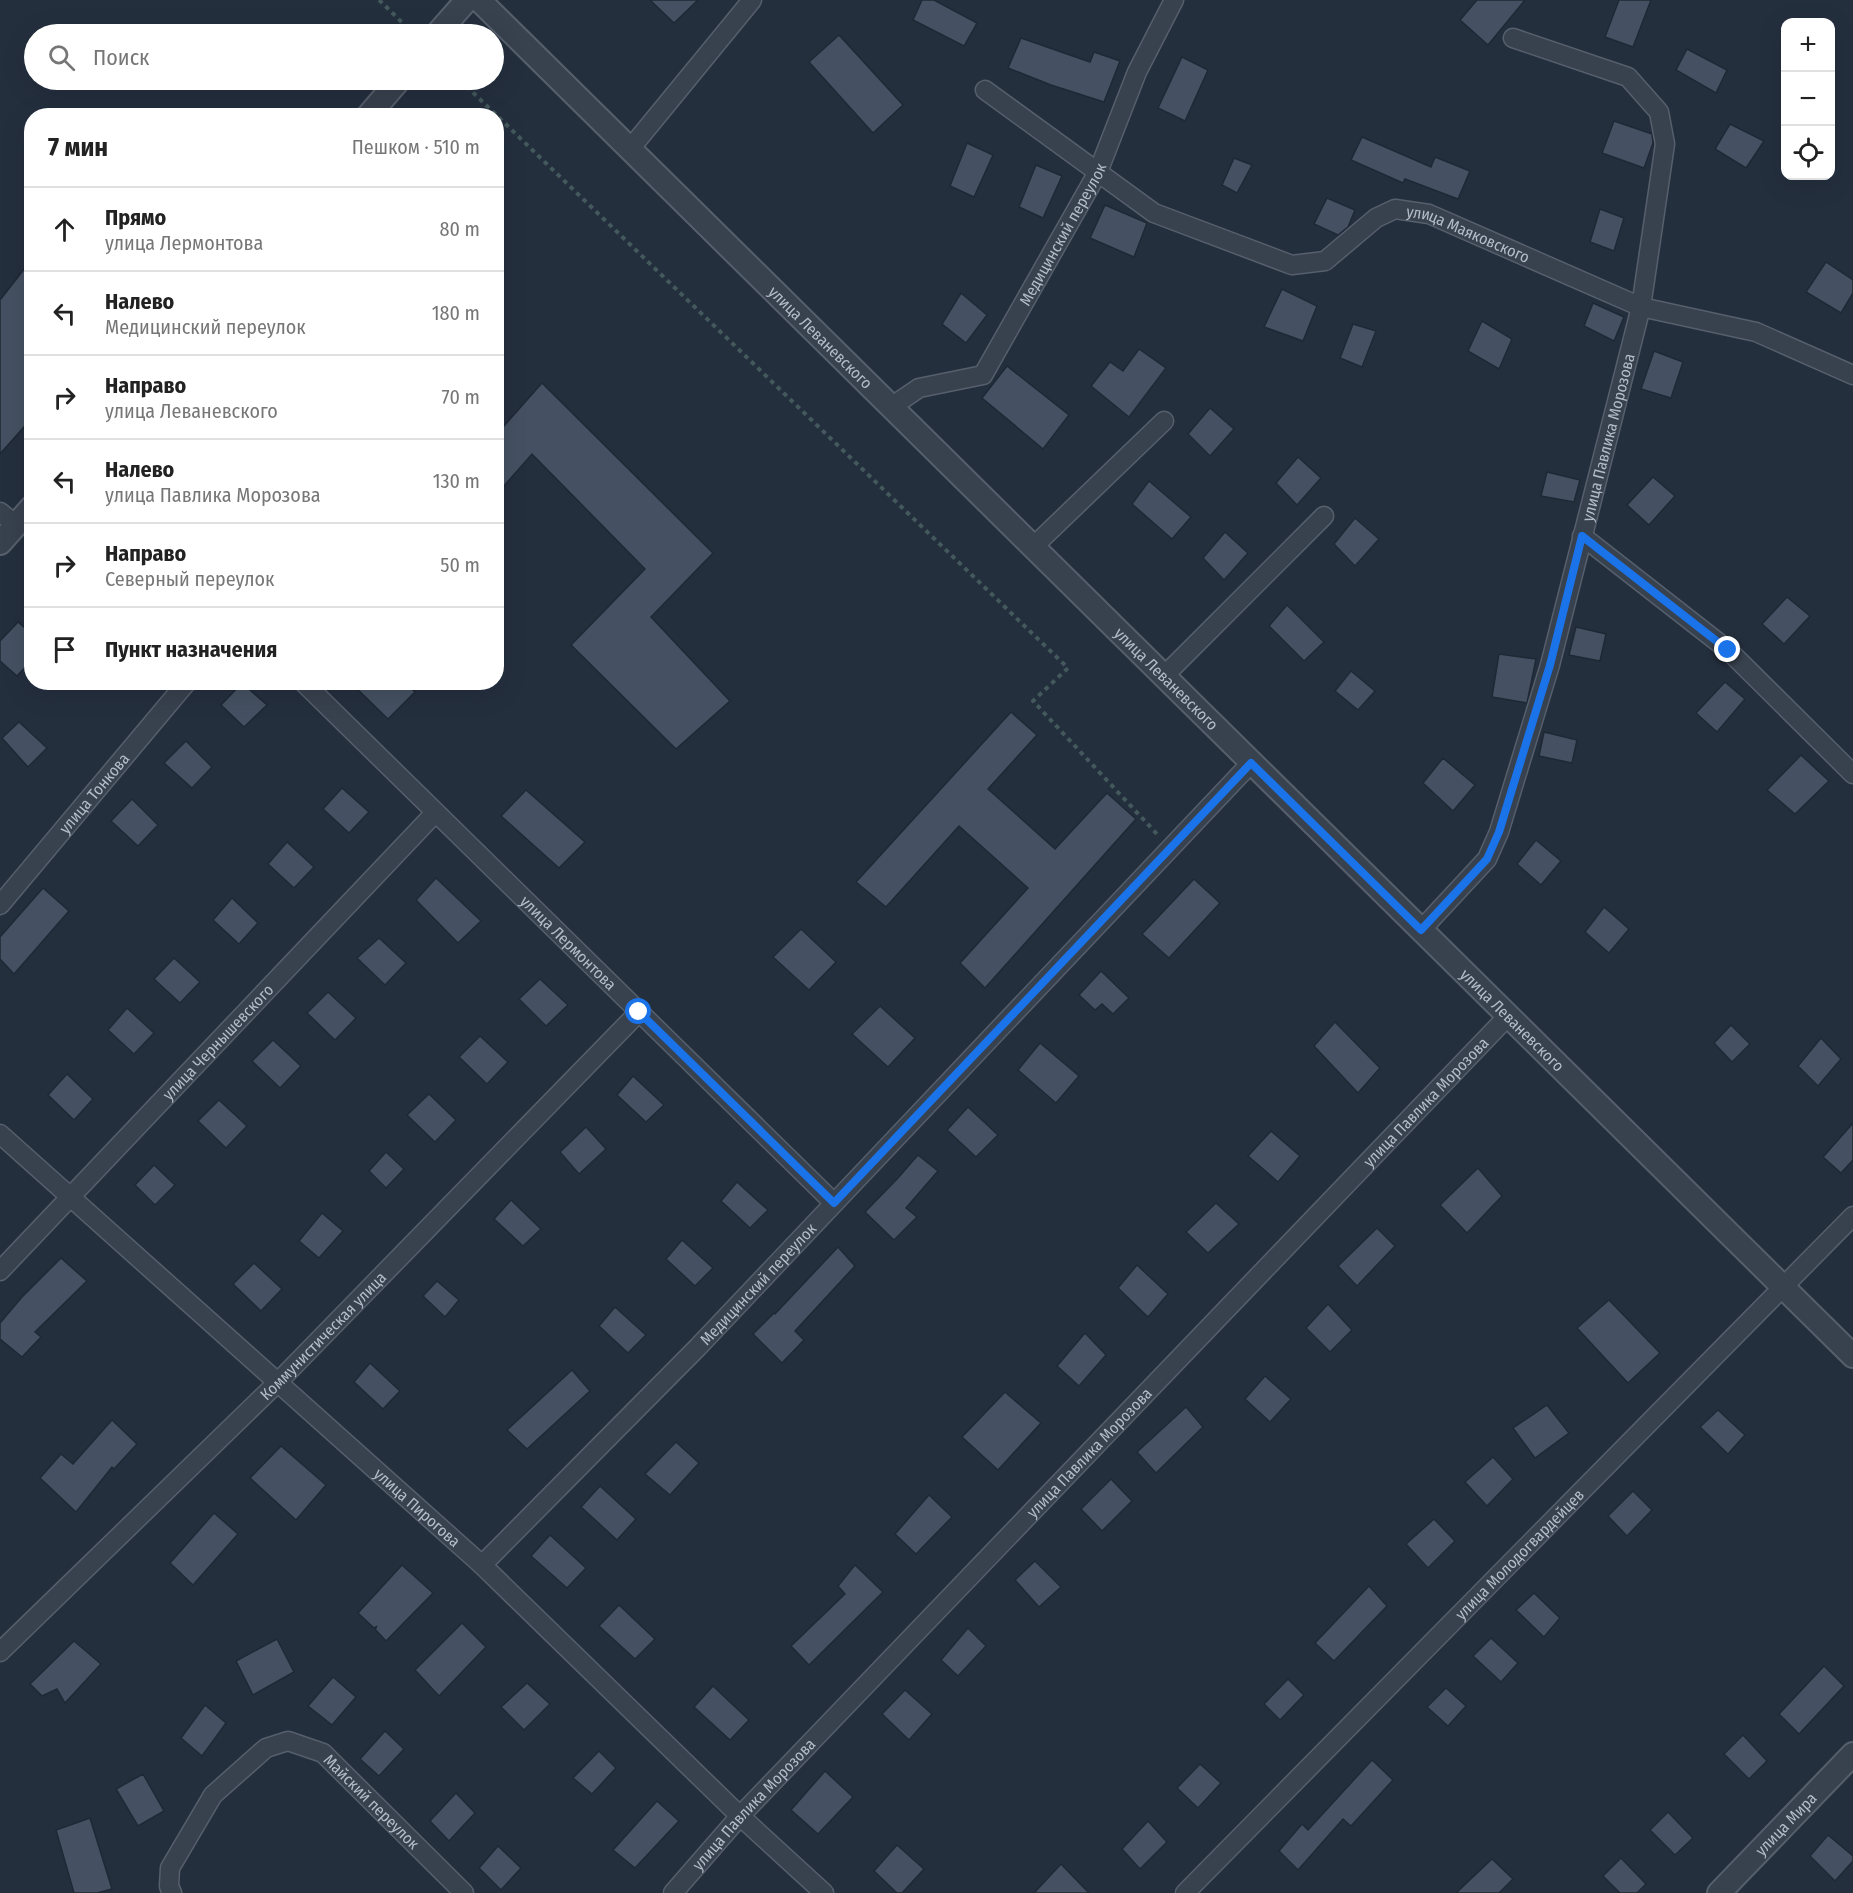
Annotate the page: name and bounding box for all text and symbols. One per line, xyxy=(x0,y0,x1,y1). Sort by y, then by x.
map controls xyxy=(1781,18,1835,180)
button: + xyxy=(1781,18,1835,72)
search box xyxy=(24,24,504,90)
icon: search xyxy=(45,41,78,74)
text: Поиск xyxy=(93,44,149,71)
button: − xyxy=(1781,72,1835,126)
button: locate xyxy=(1781,126,1835,180)
text: 7 мин xyxy=(48,132,108,163)
text: Пешком · 510 m xyxy=(352,135,480,159)
street label: Медицинский переулок xyxy=(1015,160,1111,309)
street label: улица Маяковского xyxy=(1405,202,1532,267)
text: Прямо xyxy=(105,204,166,231)
icon: ahead xyxy=(48,213,81,246)
text: 80 m xyxy=(440,217,480,241)
text: улица Лермонтова xyxy=(105,231,263,255)
street label: улица Леваневского xyxy=(764,282,876,393)
text: Налево xyxy=(105,288,174,315)
icon: left xyxy=(48,297,81,330)
text: 180 m xyxy=(432,301,480,325)
text: Медицинский переулок xyxy=(105,315,306,339)
street label: улица Павлика Морозова xyxy=(1578,351,1639,523)
text: Направо xyxy=(105,372,186,399)
icon: right xyxy=(48,381,81,414)
text: 70 m xyxy=(442,385,480,409)
text: улица Леваневского xyxy=(105,399,278,423)
text: Налево xyxy=(105,456,174,483)
icon: left xyxy=(48,465,81,498)
text: 130 m xyxy=(433,469,480,493)
text: улица Павлика Морозова xyxy=(105,483,321,507)
text: Направо xyxy=(105,540,186,567)
icon: right xyxy=(48,549,81,582)
text: 50 m xyxy=(440,553,480,577)
text: Северный переулок xyxy=(105,567,274,591)
street label: улица Леваневского xyxy=(1110,624,1222,734)
icon: arrive xyxy=(48,633,81,666)
text: Пункт назначения xyxy=(105,636,277,663)
route end xyxy=(1714,636,1740,662)
street label: улица Тонкова xyxy=(55,749,133,837)
street label: улица Лермонтова xyxy=(516,892,620,994)
street label: улица Леваневского xyxy=(1456,965,1568,1076)
street label: улица Чернышевского xyxy=(159,980,277,1104)
route start xyxy=(625,998,651,1024)
street label: улица Павлика Морозова xyxy=(1359,1033,1493,1171)
street label: Медицинский переулок xyxy=(696,1219,821,1349)
street label: Коммунистическая улица xyxy=(256,1268,390,1404)
street label: улица Павлика Морозова xyxy=(1023,1384,1156,1522)
street label: улица Пирогова xyxy=(370,1464,464,1551)
street label: улица Молодогвардейцев xyxy=(1451,1485,1588,1624)
street label: улица Павлика Морозова xyxy=(688,1734,819,1874)
street label: Майский переулок xyxy=(320,1750,424,1854)
street label: улица Мира xyxy=(1751,1789,1821,1860)

